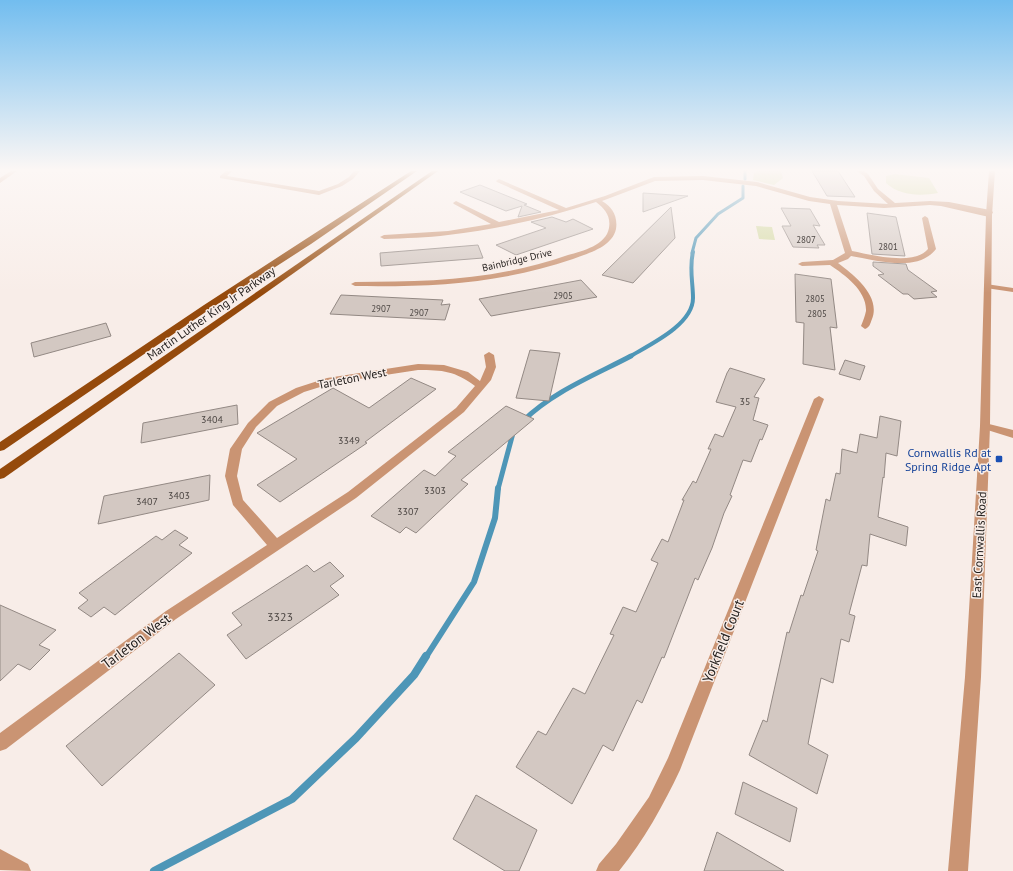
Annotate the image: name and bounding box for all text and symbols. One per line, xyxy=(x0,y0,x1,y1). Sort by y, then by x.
house number: 2807 xyxy=(796,234,816,245)
house number: 2801 xyxy=(878,241,898,252)
street label: Bainbridge Drive xyxy=(481,246,553,274)
street label: Martin Luther King Jr Parkway xyxy=(144,263,278,363)
house number: 2905 xyxy=(553,290,573,301)
house number: 2805 xyxy=(805,293,825,304)
house number: 2907 xyxy=(371,303,391,314)
house number: 2907 xyxy=(409,307,429,318)
house number: 2805 xyxy=(807,308,827,319)
street label: Tarleton West xyxy=(316,364,388,392)
house number: 35 xyxy=(740,395,750,408)
house number: 3404 xyxy=(201,413,223,426)
house number: 3349 xyxy=(338,434,360,447)
place label: Cornwallis Rd at Spring Ridge Apt xyxy=(905,445,991,474)
marker: Cornwallis Rd at Spring Ridge Apt xyxy=(994,454,1004,464)
house number: 3303 xyxy=(424,484,446,497)
house number: 3403 xyxy=(168,489,190,502)
street label: East Cornwallis Road xyxy=(969,491,989,599)
house number: 3407 xyxy=(136,495,158,508)
house number: 3307 xyxy=(397,505,419,518)
street label: Yorkfield Court xyxy=(698,597,748,685)
street label: Tarleton West xyxy=(98,609,174,673)
house number: 3323 xyxy=(267,609,293,624)

